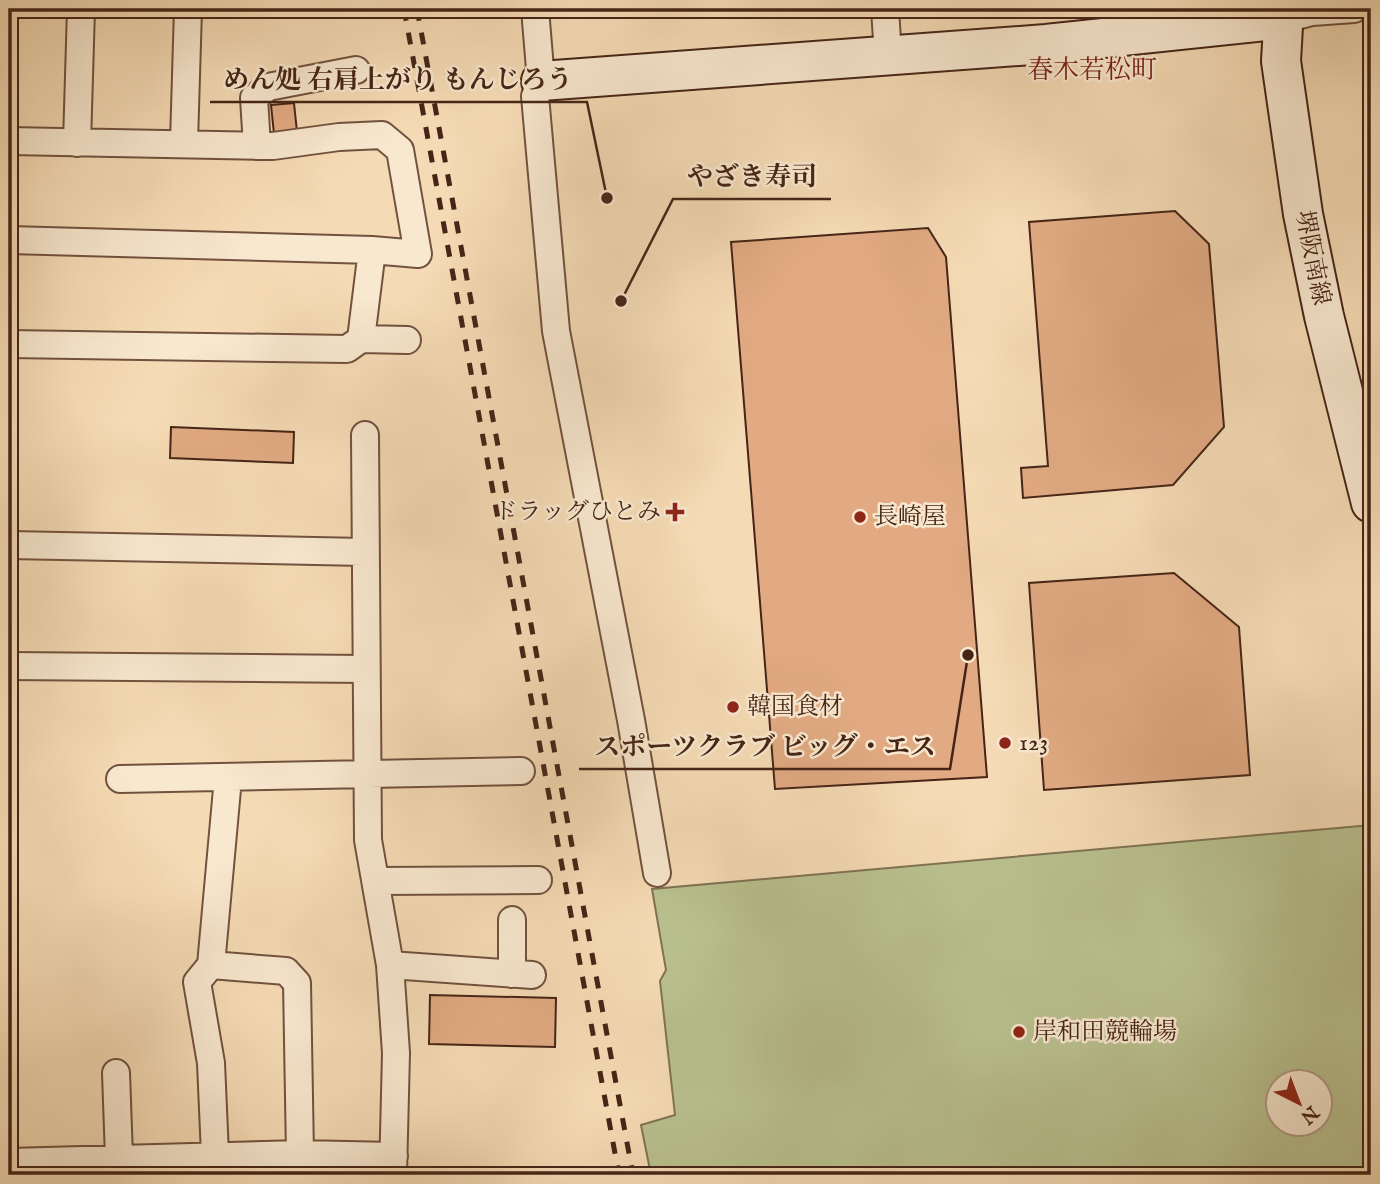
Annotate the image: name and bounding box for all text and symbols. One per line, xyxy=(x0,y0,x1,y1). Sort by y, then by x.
district label: 春木若松町 xyxy=(1027,54,1157,87)
callout: めん処 右肩上がり もんじろう xyxy=(210,55,587,102)
text: めん処 右肩上がり もんじろう xyxy=(223,64,573,97)
callout: やざき寿司 xyxy=(673,152,831,199)
text: やざき寿司 xyxy=(687,161,817,194)
street label: 堺阪南線 xyxy=(1288,208,1336,308)
place label: ドラッグひとみ xyxy=(493,497,661,528)
place label: 長崎屋 xyxy=(874,502,946,533)
marker: ドラッグひとみ xyxy=(667,504,683,520)
marker: 長崎屋 xyxy=(852,509,868,525)
place label: 韓国食材 xyxy=(747,692,843,723)
marker: 韓国食材 xyxy=(725,699,741,715)
callout: スポーツクラブ ビッグ・エス xyxy=(579,722,950,769)
place label: 123 xyxy=(1019,728,1048,759)
text: スポーツクラブ ビッグ・エス xyxy=(594,731,936,764)
marker: 123 xyxy=(997,735,1013,751)
place label: 岸和田競輪場 xyxy=(1033,1017,1177,1048)
marker: 岸和田競輪場 xyxy=(1011,1024,1027,1040)
north arrow xyxy=(1264,1068,1334,1138)
text: N xyxy=(1294,1099,1324,1129)

